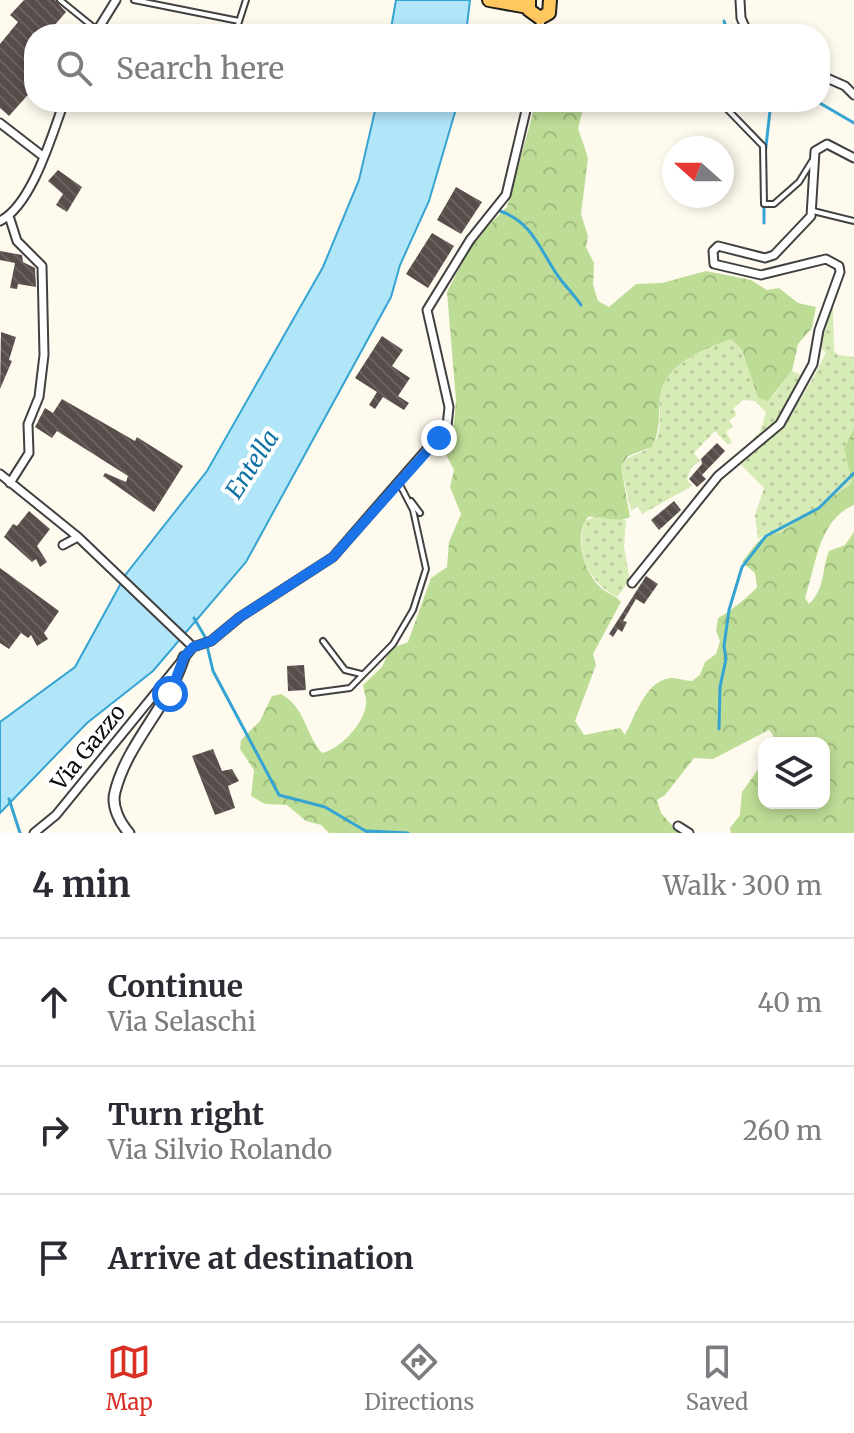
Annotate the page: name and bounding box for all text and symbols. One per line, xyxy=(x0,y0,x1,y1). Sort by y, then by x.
search box xyxy=(24,24,830,112)
icon: search xyxy=(52,46,96,90)
text: Search here xyxy=(116,49,284,87)
north arrow xyxy=(662,136,734,208)
route end xyxy=(421,420,457,456)
water label: Entella xyxy=(218,424,286,504)
route start xyxy=(152,676,188,712)
street label: Via Gazzo xyxy=(44,698,131,797)
map controls xyxy=(758,737,830,809)
button: layers xyxy=(758,737,830,809)
text: 4 min xyxy=(32,864,130,906)
text: Walk · 300 m xyxy=(663,869,822,902)
text: Continue xyxy=(108,967,243,1005)
icon: ahead xyxy=(32,980,76,1024)
text: 40 m xyxy=(758,986,822,1019)
text: Via Selaschi xyxy=(108,1005,256,1038)
text: Turn right xyxy=(108,1095,264,1133)
icon: right xyxy=(32,1108,76,1152)
text: 260 m xyxy=(743,1114,822,1147)
text: Via Silvio Rolando xyxy=(108,1133,332,1166)
icon: arrive xyxy=(32,1236,76,1280)
text: Arrive at destination xyxy=(108,1239,414,1277)
tab: Map xyxy=(106,1340,153,1416)
tab: Directions xyxy=(364,1340,474,1416)
tab: Saved xyxy=(686,1340,748,1416)

